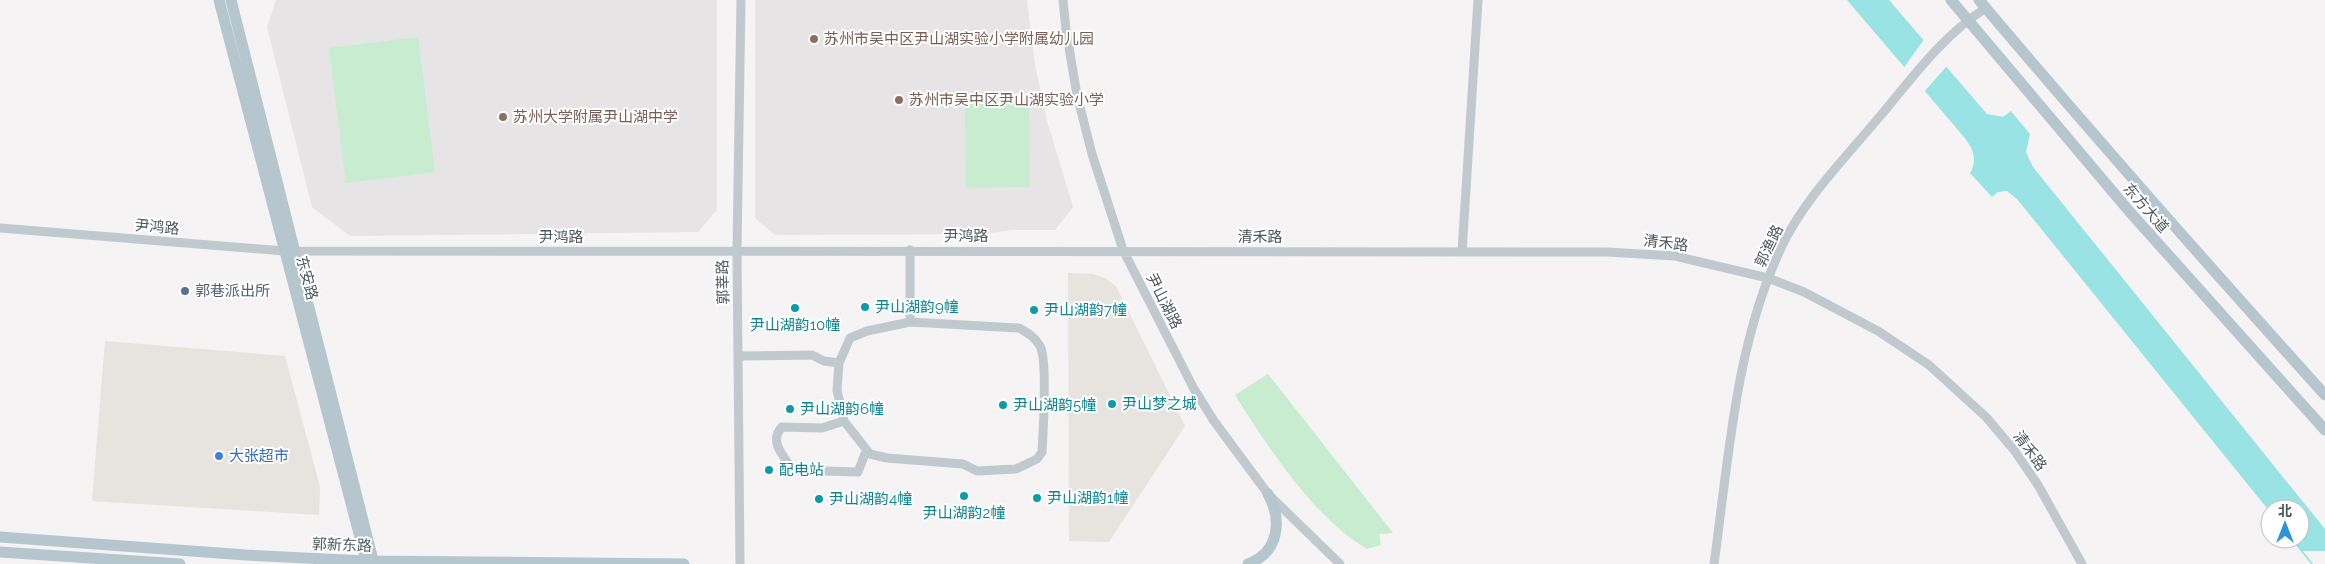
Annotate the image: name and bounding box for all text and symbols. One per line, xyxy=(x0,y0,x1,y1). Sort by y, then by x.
place label: 苏州市吴中区尹山湖实验小学附属幼儿园 xyxy=(824,30,1094,48)
marker: 苏州市吴中区尹山湖实验小学附属幼儿园 xyxy=(808,33,820,45)
place label: 苏州市吴中区尹山湖实验小学 xyxy=(909,91,1104,109)
marker: 苏州市吴中区尹山湖实验小学 xyxy=(893,94,905,106)
place label: 苏州大学附属尹山湖中学 xyxy=(513,108,678,126)
marker: 苏州大学附属尹山湖中学 xyxy=(497,111,509,123)
street label: 东方大道 xyxy=(2120,179,2172,237)
street label: 尹鸿路 xyxy=(134,216,180,238)
street label: 郭渔路 xyxy=(1751,222,1787,270)
street label: 尹鸿路 xyxy=(943,227,989,245)
street label: 尹鸿路 xyxy=(538,228,584,246)
street label: 清禾路 xyxy=(1237,228,1283,246)
street label: 清禾路 xyxy=(1643,231,1689,255)
street label: 东安路 xyxy=(292,254,322,302)
street label: 郭莘路 xyxy=(714,259,732,305)
street label: 尹山湖路 xyxy=(1142,270,1186,332)
place label: 郭巷派出所 xyxy=(195,282,270,300)
marker: 郭巷派出所 xyxy=(179,285,191,297)
place label: 尹山湖韵9幢 xyxy=(875,298,959,316)
marker: 尹山湖韵9幢 xyxy=(859,301,871,313)
place label: 尹山湖韵7幢 xyxy=(1044,301,1127,319)
marker: 尹山湖韵10幢 xyxy=(789,302,801,314)
marker: 尹山湖韵7幢 xyxy=(1028,304,1040,316)
place label: 尹山湖韵10幢 xyxy=(750,316,840,334)
place label: 尹山梦之城 xyxy=(1122,395,1197,413)
place label: 尹山湖韵5幢 xyxy=(1013,396,1096,414)
marker: 尹山梦之城 xyxy=(1106,398,1118,410)
marker: 尹山湖韵5幢 xyxy=(997,399,1009,411)
place label: 尹山湖韵6幢 xyxy=(800,400,884,418)
marker: 尹山湖韵6幢 xyxy=(784,403,796,415)
street label: 清禾路 xyxy=(2009,428,2051,474)
place label: 大张超市 xyxy=(229,447,289,465)
marker: 大张超市 xyxy=(213,450,225,462)
place label: 配电站 xyxy=(779,461,824,479)
marker: 配电站 xyxy=(763,464,775,476)
place label: 尹山湖韵1幢 xyxy=(1047,489,1128,507)
place label: 尹山湖韵4幢 xyxy=(829,490,912,508)
marker: 尹山湖韵2幢 xyxy=(958,490,970,502)
marker: 尹山湖韵1幢 xyxy=(1031,492,1043,504)
marker: 尹山湖韵4幢 xyxy=(813,493,825,505)
north arrow xyxy=(2260,499,2310,549)
text: 北 xyxy=(2278,503,2292,519)
place label: 尹山湖韵2幢 xyxy=(923,504,1005,522)
street label: 郭新东路 xyxy=(312,535,372,555)

